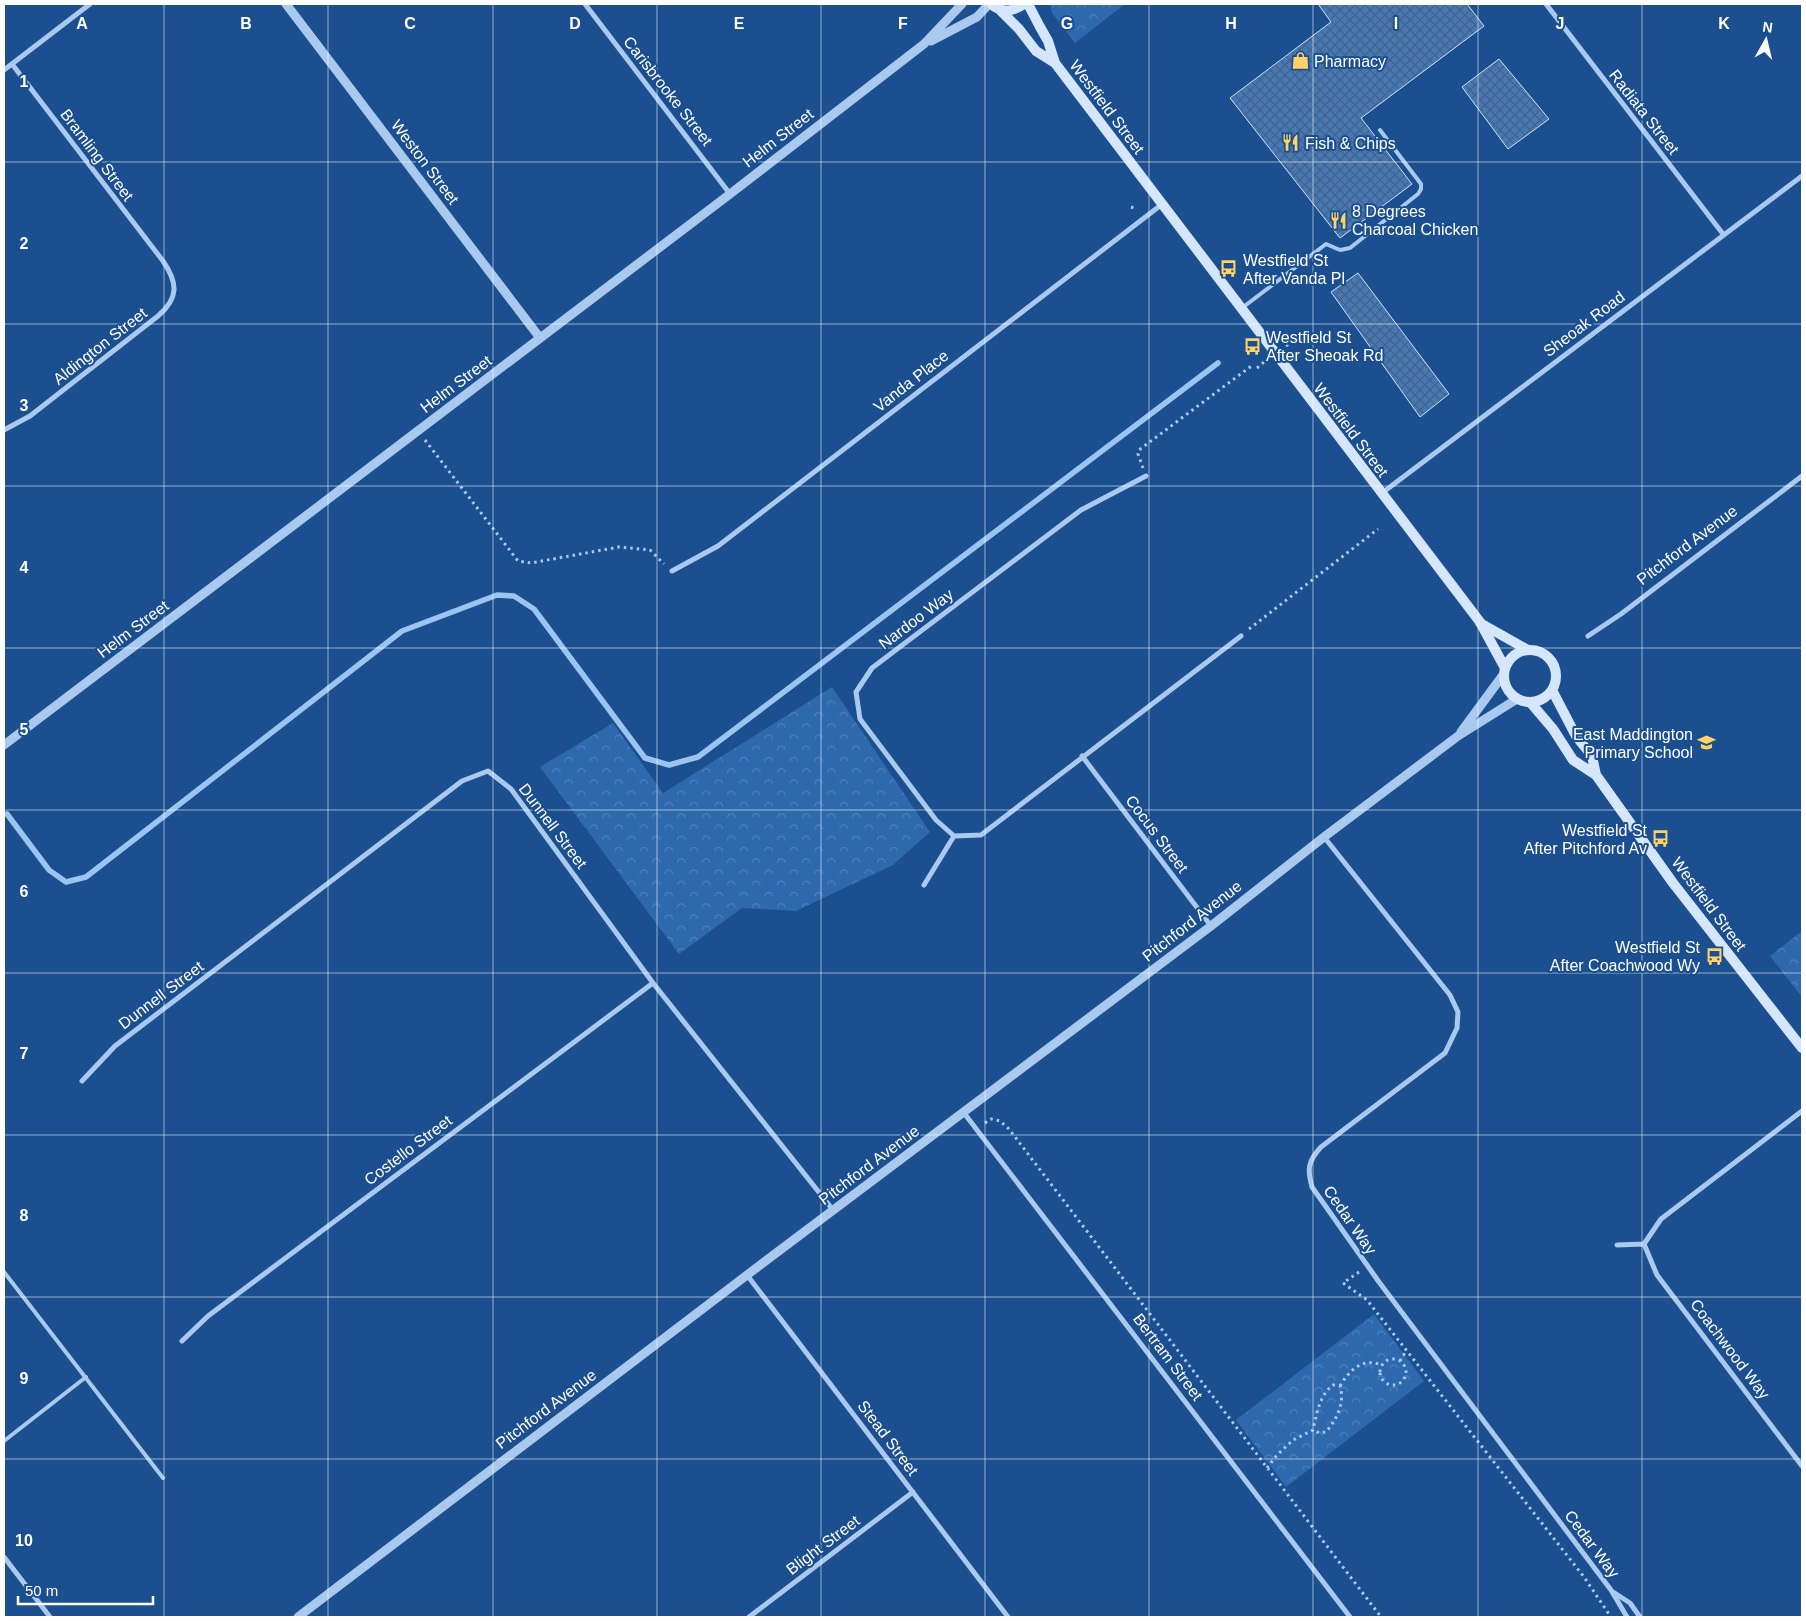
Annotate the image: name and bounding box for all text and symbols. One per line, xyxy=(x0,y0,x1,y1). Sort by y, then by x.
text: A xyxy=(76,15,88,32)
text: B xyxy=(240,15,252,32)
text: C xyxy=(404,15,416,32)
text: D xyxy=(569,15,581,32)
text: E xyxy=(734,15,745,32)
text: F xyxy=(898,15,908,32)
text: G xyxy=(1061,15,1073,32)
text: H xyxy=(1225,15,1237,32)
text: I xyxy=(1394,15,1398,32)
text: J xyxy=(1556,15,1564,32)
text: K xyxy=(1718,15,1730,32)
north arrow xyxy=(1741,15,1791,65)
text: N xyxy=(1762,18,1774,36)
street label: Carisbrooke Street xyxy=(620,33,716,149)
shop icon: Pharmacy xyxy=(1290,51,1310,71)
place label: Pharmacy xyxy=(1314,53,1386,70)
street label: Westfield Street xyxy=(1066,57,1148,158)
street label: Radiata Street xyxy=(1606,66,1683,158)
text: 1 xyxy=(20,73,29,90)
street label: Helm Street xyxy=(739,105,817,171)
street label: Bramling Street xyxy=(57,106,137,205)
street label: Weston Street xyxy=(388,117,463,208)
restaurant icon: Fish & Chips xyxy=(1281,133,1301,153)
place label: Fish & Chips xyxy=(1305,135,1396,152)
place label: 8 Degrees Charcoal Chicken xyxy=(1352,203,1478,238)
restaurant icon: 8 Degrees Charcoal Chicken xyxy=(1328,210,1348,230)
text: 2 xyxy=(20,235,29,252)
place label: Westfield St After Vanda Pl xyxy=(1243,252,1345,287)
bus stop icon: Westfield St After Vanda Pl xyxy=(1219,259,1239,279)
street label: Sheoak Road xyxy=(1540,288,1628,360)
street label: Aldington Street xyxy=(50,304,151,388)
place label: Westfield St After Sheoak Rd xyxy=(1266,329,1383,364)
bus stop icon: Westfield St After Sheoak Rd xyxy=(1242,336,1262,356)
street label: Vanda Place xyxy=(870,347,952,415)
street label: Helm Street xyxy=(417,351,495,416)
street label: Westfield Street xyxy=(1310,380,1392,481)
text: 3 xyxy=(20,397,29,414)
street label: Pitchford Avenue xyxy=(1634,502,1740,588)
text: 4 xyxy=(20,559,29,576)
street label: Nardoo Way xyxy=(876,586,956,652)
street label: Helm Street xyxy=(94,596,172,661)
text: 5 xyxy=(20,721,29,738)
place label: East Maddington Primary School xyxy=(1573,726,1693,761)
school or university icon: East Maddington Primary School xyxy=(1697,733,1717,753)
street label: Dunnell Street xyxy=(516,780,591,872)
street label: Cocus Street xyxy=(1122,792,1192,876)
place label: Westfield St After Pitchford Av xyxy=(1524,822,1648,857)
bus stop icon: Westfield St After Pitchford Av xyxy=(1651,829,1671,849)
street label: Westfield Street xyxy=(1668,854,1750,955)
street label: Pitchford Avenue xyxy=(1139,877,1245,965)
text: 6 xyxy=(20,883,29,900)
place label: Westfield St After Coachwood Wy xyxy=(1550,939,1701,974)
bus stop icon: Westfield St After Coachwood Wy xyxy=(1704,946,1724,966)
street label: Dunnell Street xyxy=(115,957,207,1032)
text: 7 xyxy=(20,1045,29,1062)
street label: Costello Street xyxy=(361,1111,455,1188)
street label: Pitchford Avenue xyxy=(816,1122,922,1208)
street label: Cedar Way xyxy=(1320,1183,1380,1257)
text: 8 xyxy=(20,1207,29,1224)
street label: Coachwood Way xyxy=(1687,1296,1773,1402)
street label: Bertram Street xyxy=(1130,1310,1206,1404)
street label: Pitchford Avenue xyxy=(493,1366,599,1452)
text: 9 xyxy=(20,1370,29,1387)
street label: Stead Street xyxy=(854,1397,922,1479)
street label: Cedar Way xyxy=(1561,1507,1623,1581)
street label: Blight Street xyxy=(783,1512,863,1578)
text: 10 xyxy=(15,1532,33,1549)
scale bar xyxy=(18,1574,152,1606)
text: 50 m xyxy=(25,1582,58,1599)

